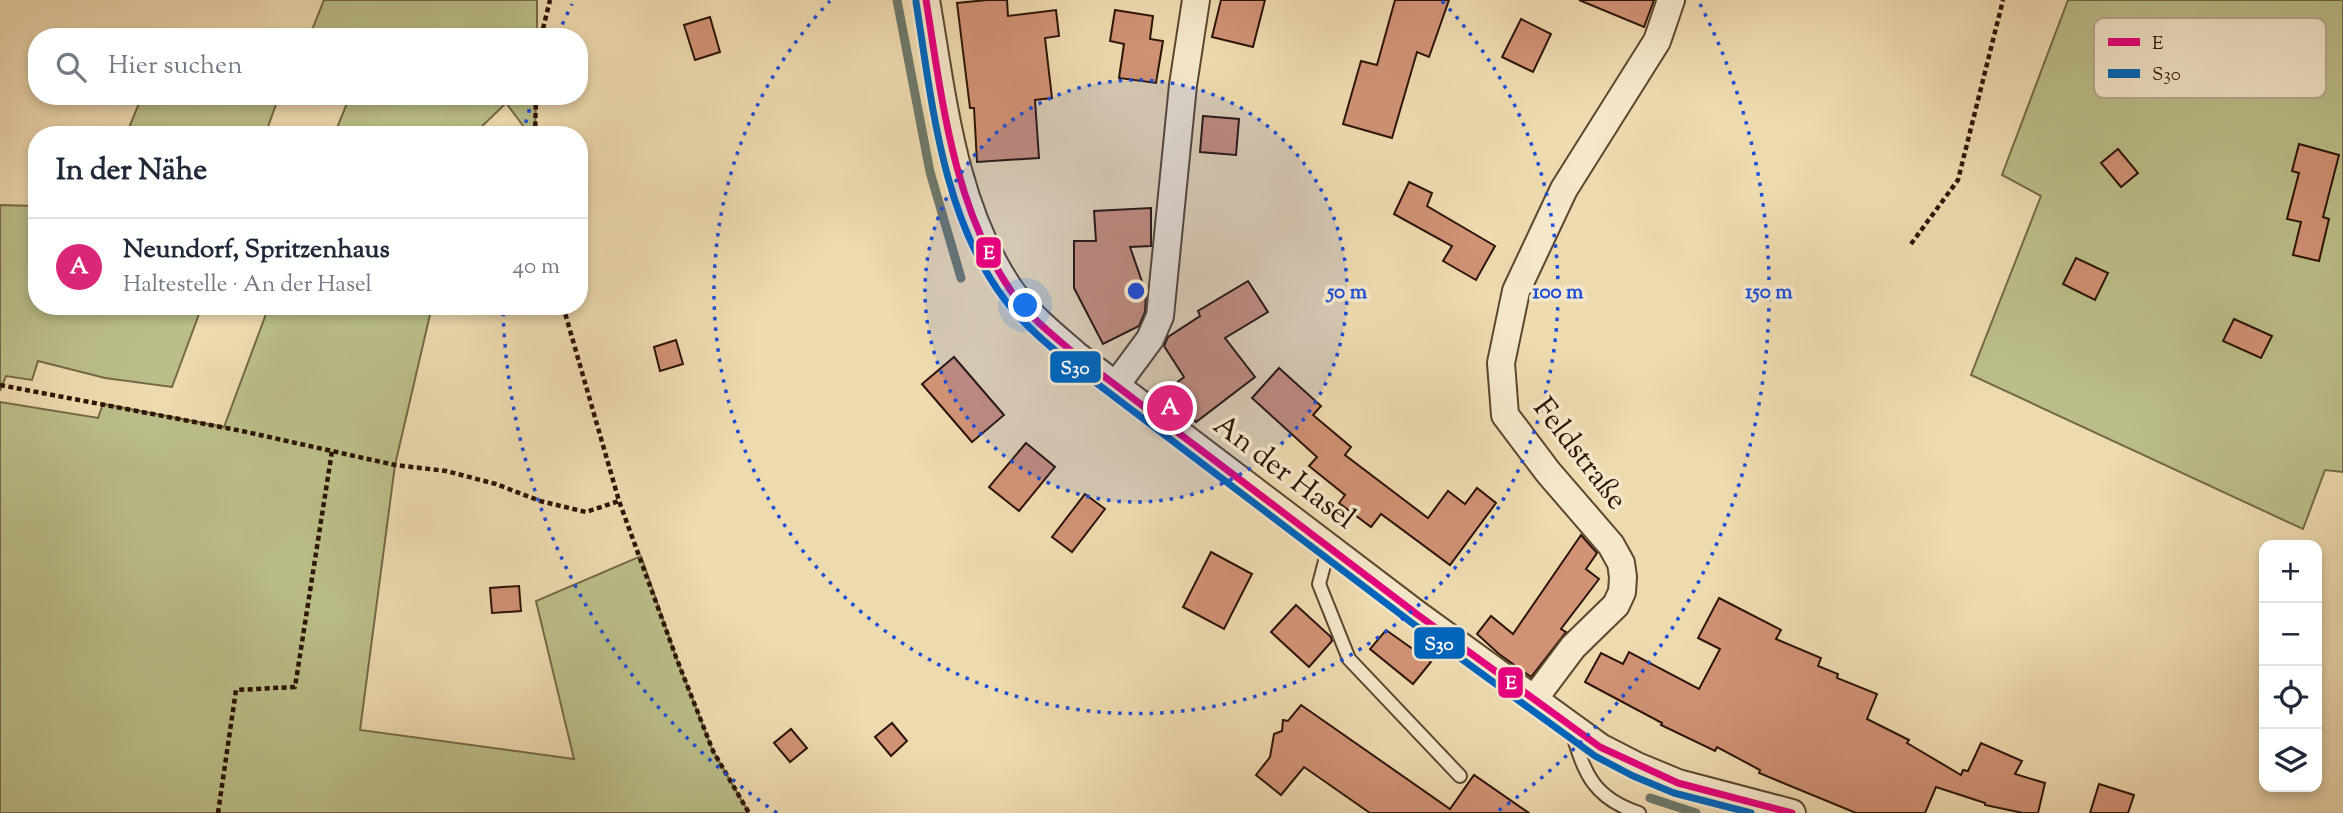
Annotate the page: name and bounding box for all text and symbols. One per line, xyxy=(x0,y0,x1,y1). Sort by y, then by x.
legend xyxy=(2094,18,2326,98)
search box xyxy=(28,28,588,105)
text: E xyxy=(2152,31,2164,58)
icon: search xyxy=(52,48,90,86)
text: Hier suchen xyxy=(108,48,243,85)
text: S30 xyxy=(2152,62,2181,89)
text: In der Nähe xyxy=(56,150,207,193)
text: Neundorf, Spritzenhaus xyxy=(123,232,390,269)
line badge: E xyxy=(975,236,1002,269)
text: E xyxy=(983,241,995,268)
text: A xyxy=(70,251,88,284)
text: 40 m xyxy=(513,251,560,284)
text: Haltestelle · An der Hasel xyxy=(123,269,372,302)
text: 50 m xyxy=(1325,278,1368,308)
text: 100 m xyxy=(1533,278,1584,308)
text: 150 m xyxy=(1745,278,1793,308)
centre of rings xyxy=(1124,279,1148,303)
your location xyxy=(1008,288,1042,322)
line badge: S30 xyxy=(1049,350,1102,384)
text: S30 xyxy=(1061,356,1089,383)
pin: A xyxy=(1147,382,1193,434)
street label: Feldstraße xyxy=(1521,389,1637,520)
street label: An der Hasel xyxy=(1203,405,1364,541)
map controls xyxy=(2259,540,2322,792)
button: + xyxy=(2259,540,2322,603)
button: − xyxy=(2259,603,2322,666)
line badge: S30 xyxy=(1413,626,1466,660)
text: S30 xyxy=(1425,632,1453,659)
line badge: E xyxy=(1497,666,1524,699)
button: locate xyxy=(2259,666,2322,729)
text: E xyxy=(1505,671,1517,698)
button: layers xyxy=(2259,729,2322,792)

